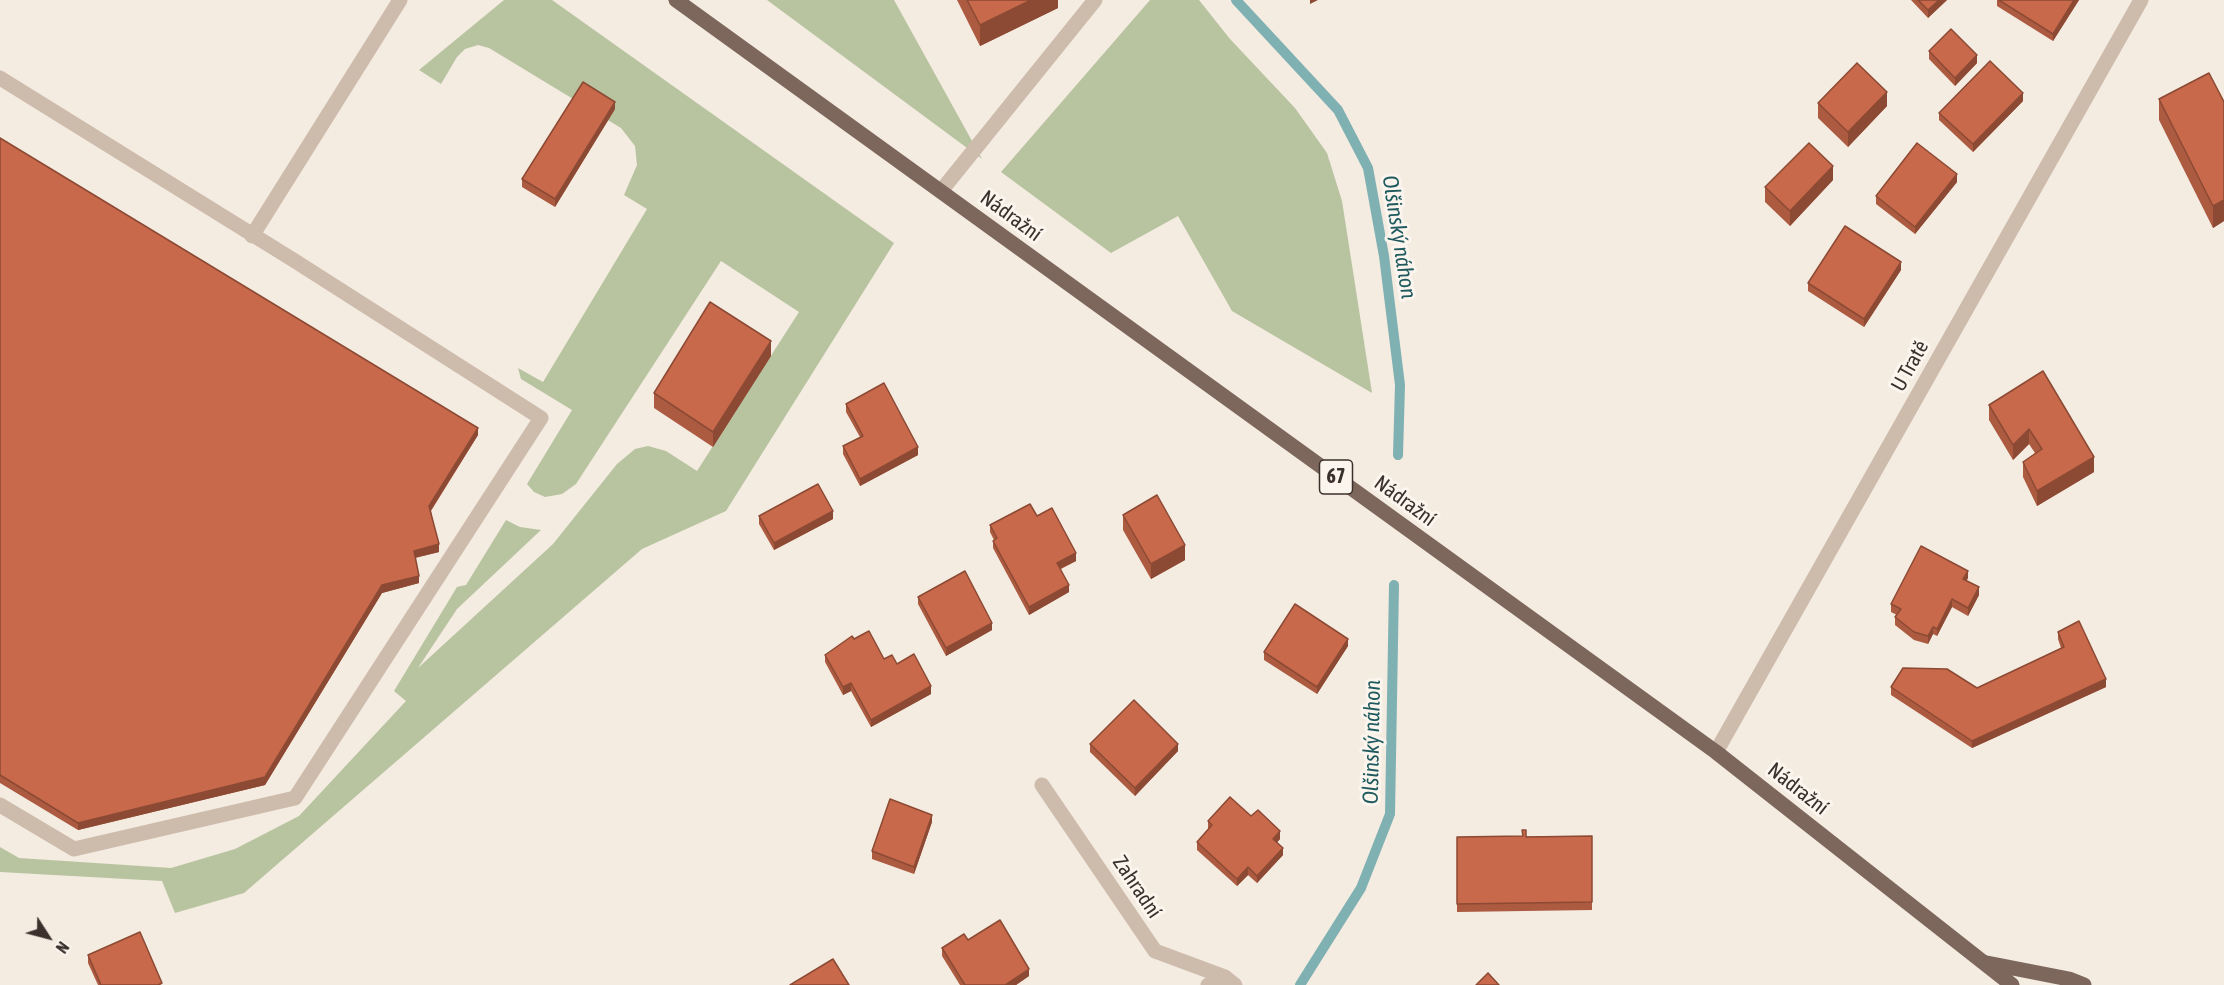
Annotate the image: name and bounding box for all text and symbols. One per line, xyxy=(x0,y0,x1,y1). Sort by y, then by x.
water label: Olšinský náhon xyxy=(1376,174,1422,300)
street label: Nádražní xyxy=(975,185,1047,247)
street label: U Tratě xyxy=(1886,336,1934,396)
road number: 67 xyxy=(1320,460,1352,494)
street label: Nádražní xyxy=(1369,470,1441,532)
water label: Olšinský náhon xyxy=(1358,680,1386,804)
street label: Nádražní xyxy=(1763,757,1833,821)
street label: Zahradní xyxy=(1107,851,1167,923)
north arrow xyxy=(18,907,78,967)
text: N xyxy=(53,938,73,957)

